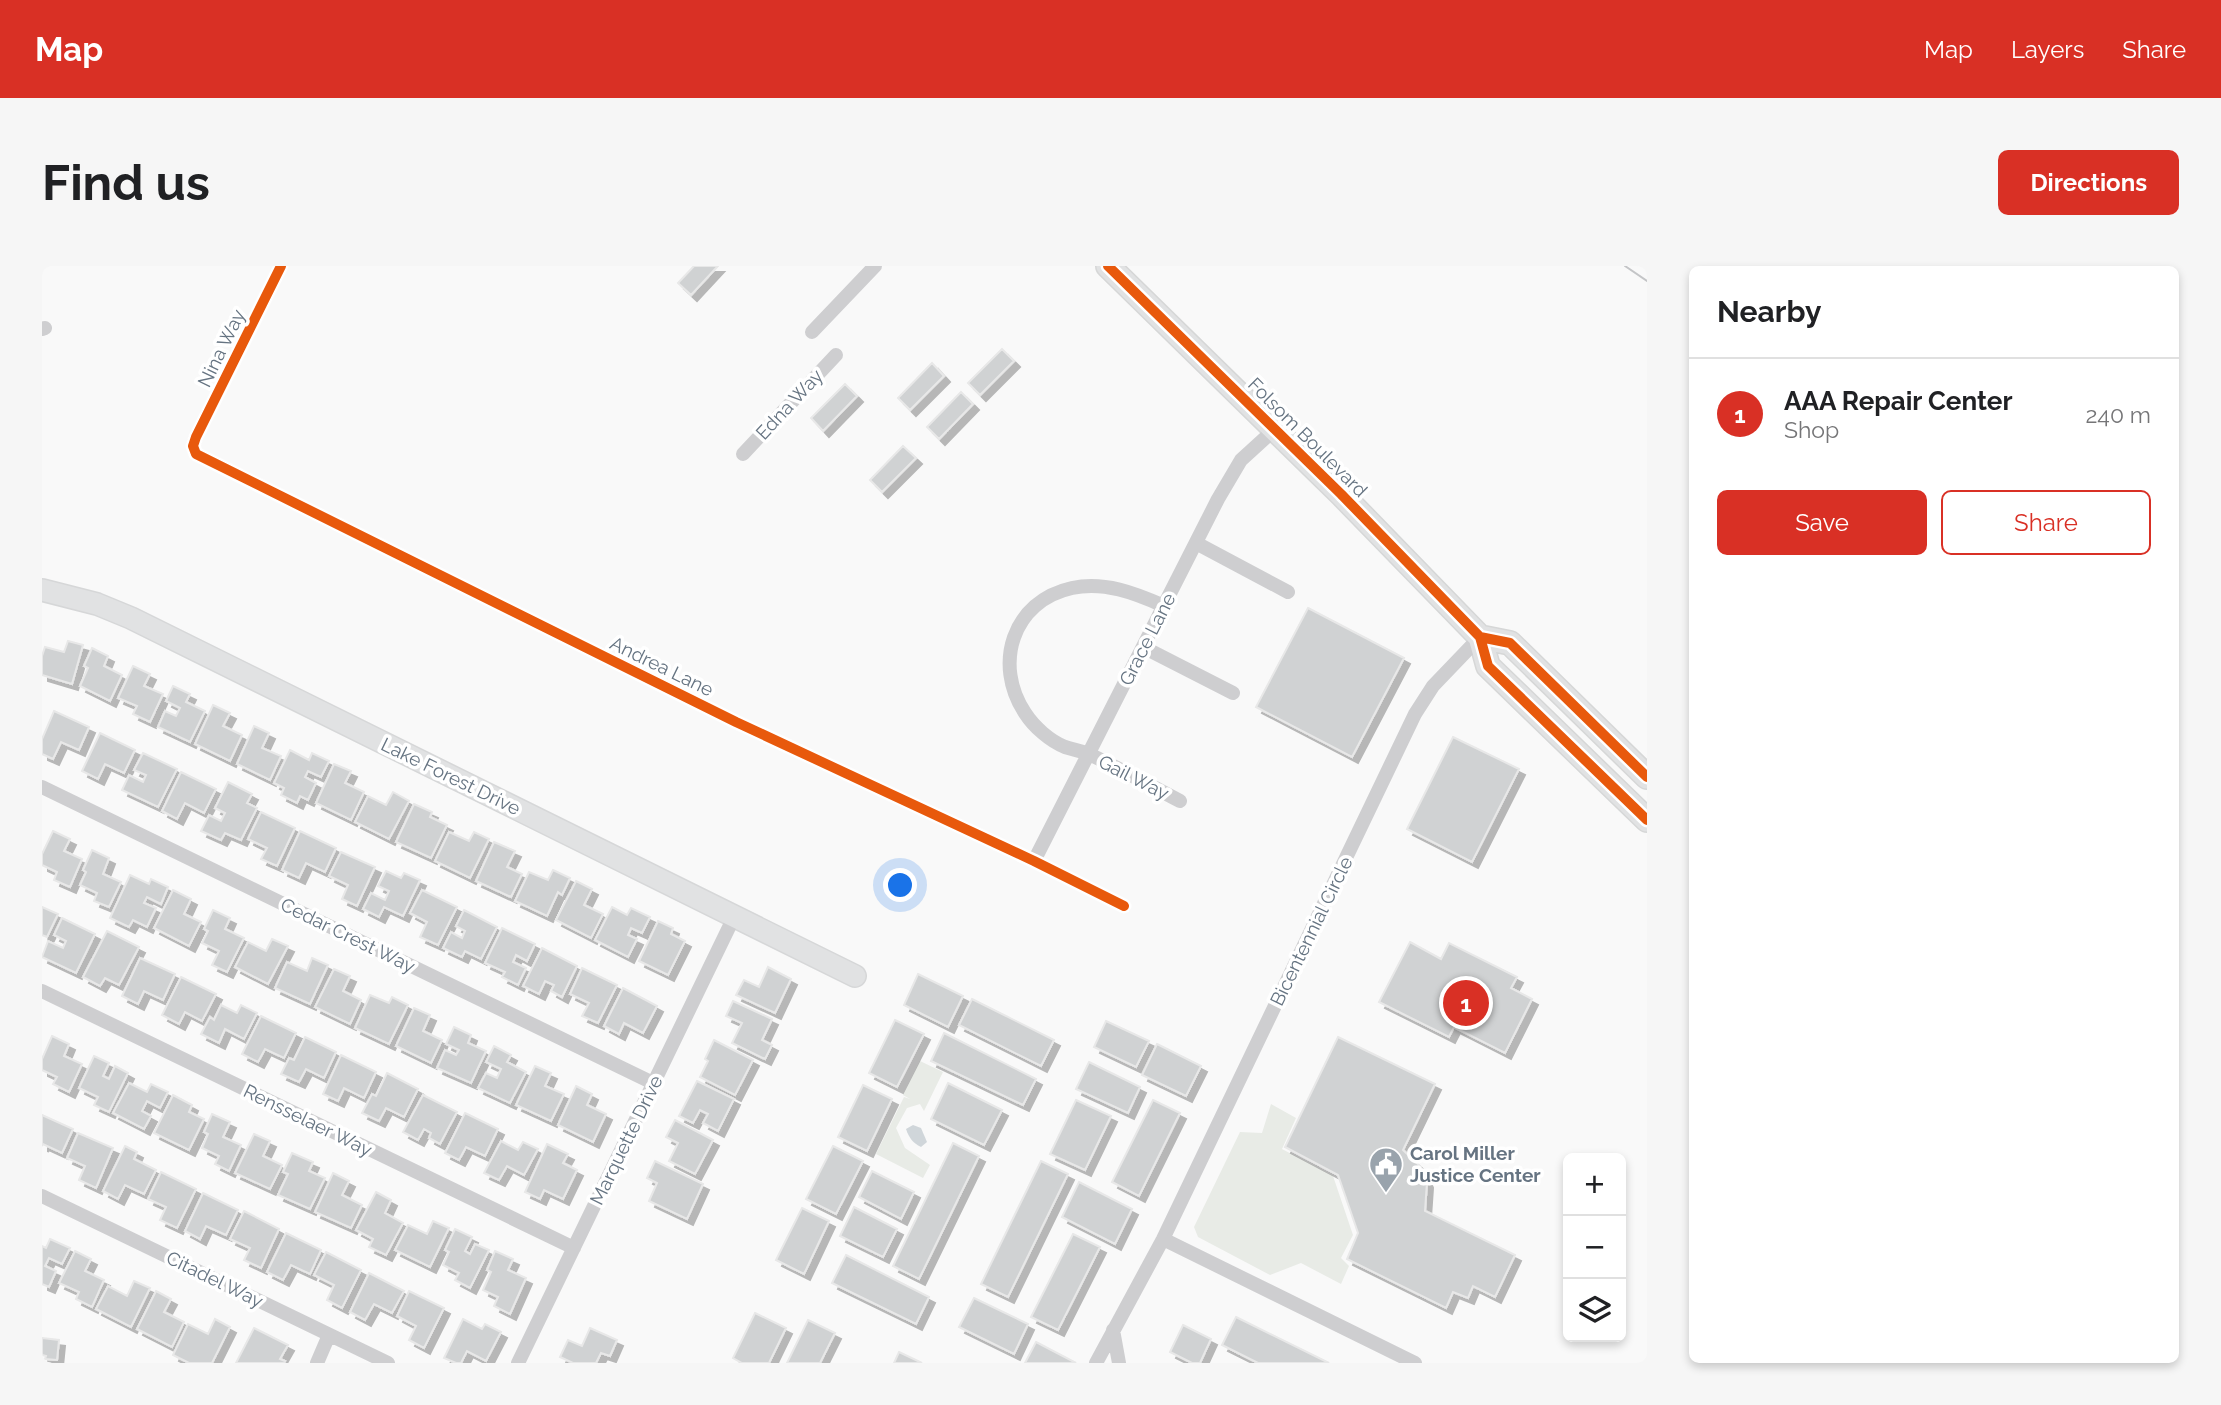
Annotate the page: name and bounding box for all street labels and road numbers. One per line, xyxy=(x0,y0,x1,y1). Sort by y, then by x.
street label: Nina Way xyxy=(193,306,249,390)
street label: Edna Way xyxy=(751,364,827,444)
street label: Folsom Boulevard xyxy=(1244,373,1372,501)
street label: Grace Lane xyxy=(1114,589,1180,689)
street label: Andrea Lane xyxy=(607,632,717,700)
street label: Lake Forest Drive xyxy=(378,733,524,819)
street label: Gail Way xyxy=(1095,750,1173,804)
street label: Bicentennial Circle xyxy=(1265,853,1357,1009)
street label: Cedar Crest Way xyxy=(277,893,419,977)
street label: Marquette Drive xyxy=(585,1072,667,1208)
street label: Rensselaer Way xyxy=(240,1079,376,1161)
street label: Citadel Way xyxy=(163,1246,267,1312)

